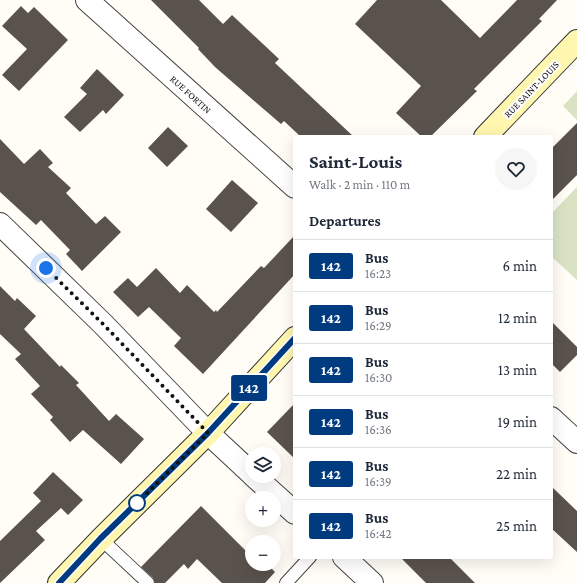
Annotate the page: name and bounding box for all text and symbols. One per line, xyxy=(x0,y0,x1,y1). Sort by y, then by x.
street label: RUE SAINT-LOUIS xyxy=(502,59,561,120)
street label: RUE FORTIN xyxy=(168,73,214,116)
button: heart xyxy=(495,148,537,190)
text: Saint-Louis xyxy=(309,151,402,172)
text: Walk · 2 min · 110 m xyxy=(309,177,410,192)
text: Departures xyxy=(309,213,381,229)
text: Bus xyxy=(365,250,388,266)
your location xyxy=(36,258,56,278)
text: 142 xyxy=(321,258,341,274)
text: 6 min xyxy=(503,258,537,274)
text: 16:23 xyxy=(365,266,391,281)
text: Bus xyxy=(365,302,388,318)
text: 142 xyxy=(321,310,341,326)
text: 12 min xyxy=(498,310,537,326)
text: 16:29 xyxy=(365,318,392,333)
text: Bus xyxy=(365,354,388,370)
text: 142 xyxy=(321,362,341,378)
text: 13 min xyxy=(498,362,537,378)
text: 16:30 xyxy=(365,370,392,385)
line badge: 142 xyxy=(226,375,272,401)
text: 142 xyxy=(239,380,259,396)
text: Bus xyxy=(365,406,388,422)
text: 142 xyxy=(321,414,341,430)
text: 19 min xyxy=(498,414,537,430)
text: 16:36 xyxy=(365,422,392,437)
map controls xyxy=(245,447,281,571)
button: layers xyxy=(245,447,281,483)
text: Bus xyxy=(365,458,388,474)
text: 142 xyxy=(321,466,341,482)
text: 22 min xyxy=(496,466,537,482)
text: 16:39 xyxy=(365,474,392,489)
button: + xyxy=(245,491,281,527)
unlabelled marker xyxy=(128,494,146,512)
text: Bus xyxy=(365,510,388,526)
text: 142 xyxy=(321,518,341,534)
text: 25 min xyxy=(496,518,537,534)
text: 16:42 xyxy=(365,526,392,541)
button: − xyxy=(245,535,281,571)

